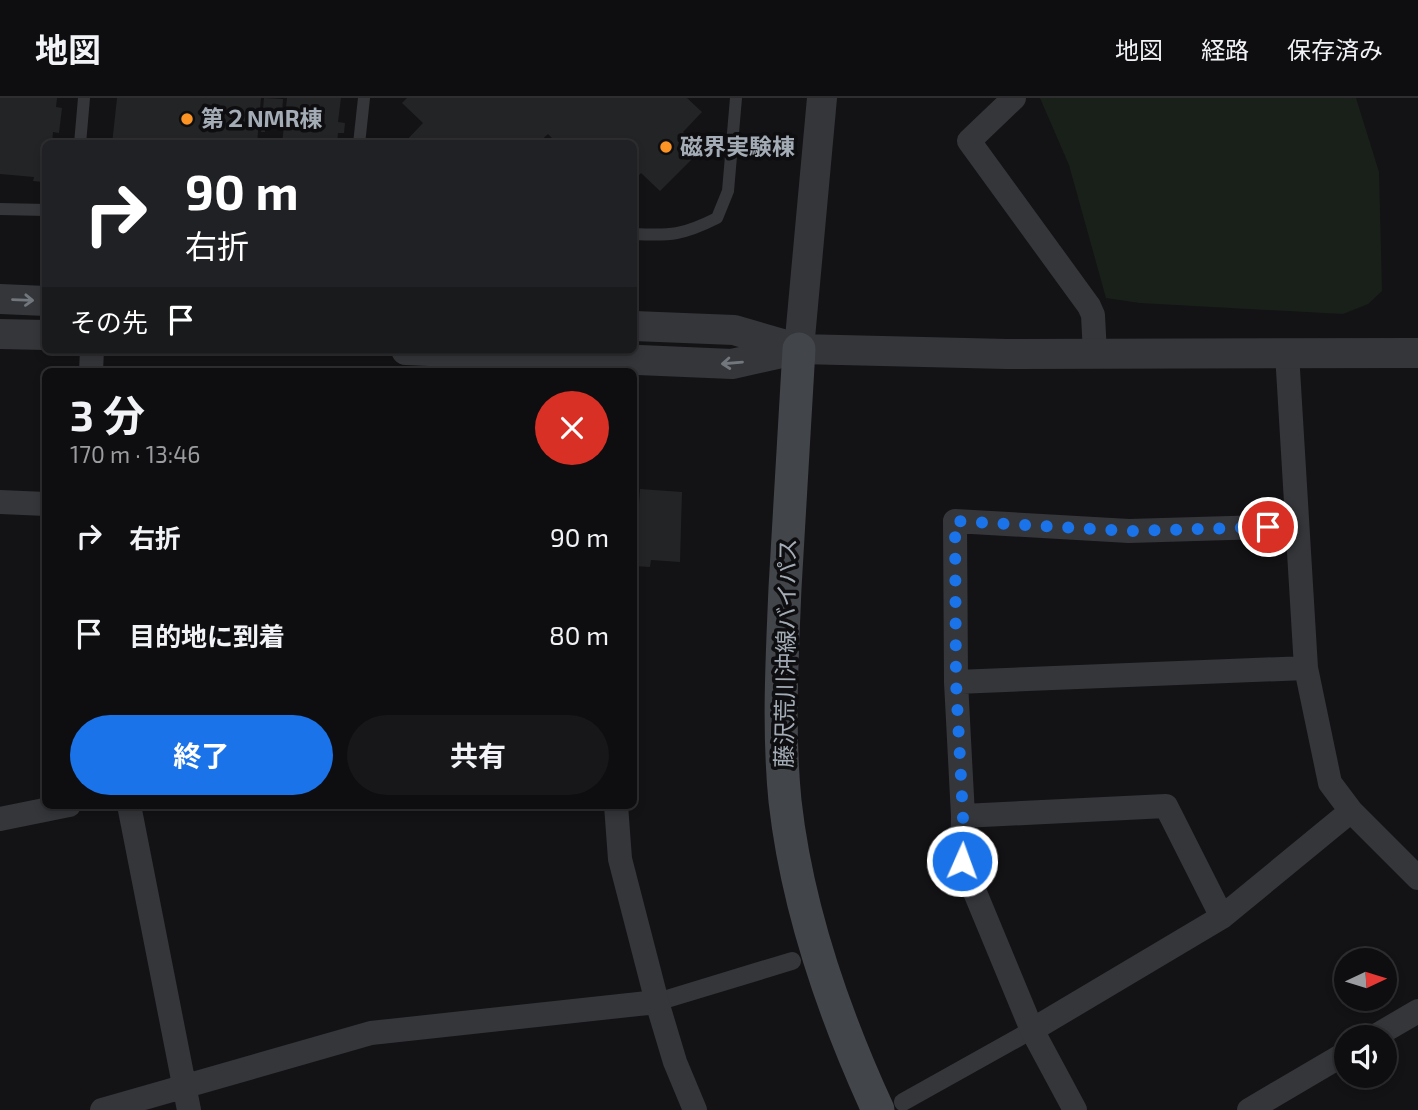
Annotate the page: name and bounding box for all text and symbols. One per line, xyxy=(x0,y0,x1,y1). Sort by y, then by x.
text: 地図 xyxy=(35,29,101,69)
text: 地図 xyxy=(1115,35,1163,64)
text: 経路 xyxy=(1201,35,1249,64)
text: 保存済み xyxy=(1287,35,1383,64)
place label: 第２NMR棟 xyxy=(201,104,323,132)
marker: 第２NMR棟 xyxy=(179,111,195,127)
place label: 磁界実験棟 xyxy=(680,132,795,160)
marker: 磁界実験棟 xyxy=(658,139,674,155)
text: 90 m xyxy=(185,161,299,220)
icon: right xyxy=(70,168,161,259)
text: 右折 xyxy=(185,226,249,264)
one-way arrow xyxy=(11,293,34,306)
icon: arrive xyxy=(162,301,200,339)
text: その先 xyxy=(70,306,148,337)
one-way arrow xyxy=(722,357,744,370)
text: 3 分 xyxy=(70,389,145,439)
button: close xyxy=(535,391,609,465)
text: 170 m · 13:46 xyxy=(70,440,200,468)
pin xyxy=(1238,497,1298,557)
icon: arrive xyxy=(1249,508,1287,546)
icon: right xyxy=(70,517,108,555)
text: 90 m xyxy=(550,521,609,552)
text: 右折 xyxy=(129,522,181,553)
street label: 藤沢荒川沖線バイパス xyxy=(769,538,801,768)
icon: arrive xyxy=(70,615,108,653)
text: 80 m xyxy=(549,619,609,650)
text: 目的地に到着 xyxy=(129,620,285,651)
button: 終了 xyxy=(70,715,333,795)
button: 共有 xyxy=(347,715,609,795)
position arrow xyxy=(925,824,999,898)
north arrow xyxy=(1334,948,1396,1012)
map controls xyxy=(1334,948,1397,1088)
button: sound xyxy=(1334,1025,1397,1088)

